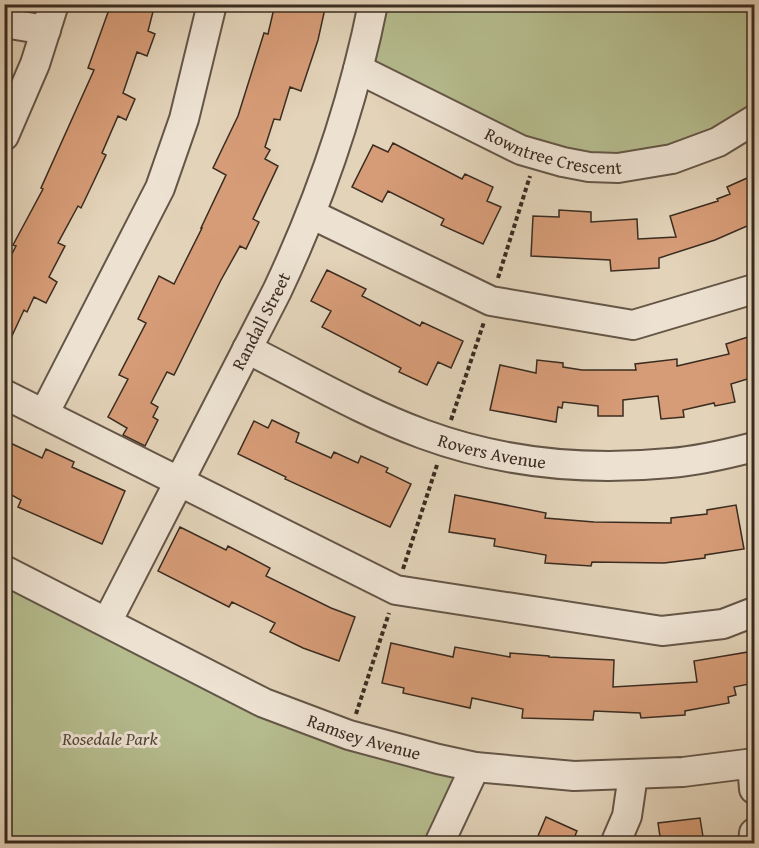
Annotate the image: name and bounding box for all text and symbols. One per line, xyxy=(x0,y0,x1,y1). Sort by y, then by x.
street label: Rowntree Crescent xyxy=(480,120,625,181)
street label: Randall Street xyxy=(225,267,297,375)
street label: Rovers Avenue xyxy=(435,426,548,475)
street label: Ramsey Avenue xyxy=(304,707,424,767)
park label: Rosedale Park xyxy=(61,725,158,752)

